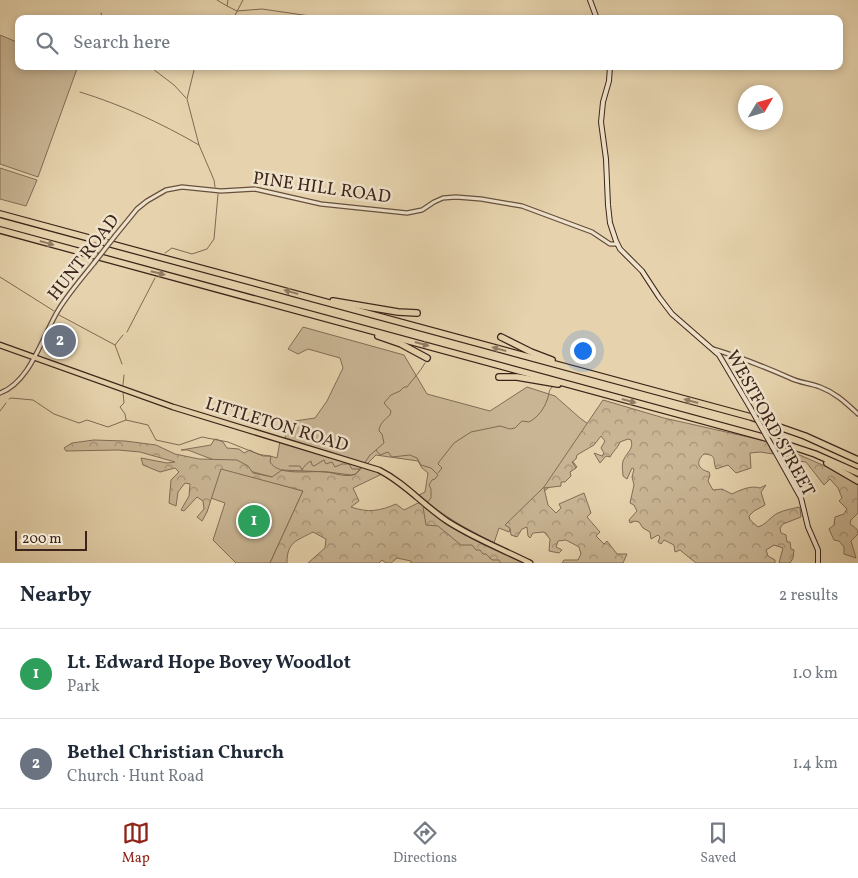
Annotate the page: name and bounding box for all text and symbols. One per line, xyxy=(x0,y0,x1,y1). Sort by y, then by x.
search box xyxy=(15,15,843,70)
icon: search xyxy=(33,29,61,57)
text: Search here xyxy=(73,30,170,56)
north arrow xyxy=(738,85,783,130)
street label: PINE HILL ROAD xyxy=(251,166,392,211)
street label: HUNT ROAD xyxy=(42,209,126,306)
one-way arrow xyxy=(40,239,55,247)
one-way arrow xyxy=(150,269,165,277)
one-way arrow xyxy=(284,288,299,296)
pin: 2 xyxy=(44,322,76,360)
your location xyxy=(570,338,596,364)
one-way arrow xyxy=(414,340,429,348)
one-way arrow xyxy=(491,345,506,353)
street label: WESTFORD STREET xyxy=(719,346,821,502)
street label: LITTLETON ROAD xyxy=(202,392,351,459)
one-way arrow xyxy=(622,397,637,405)
one-way arrow xyxy=(684,397,699,405)
pin: 1 xyxy=(238,502,270,540)
scale bar xyxy=(15,528,88,551)
text: 200 m xyxy=(22,530,62,549)
text: Nearby xyxy=(20,581,91,610)
text: 2 results xyxy=(779,585,838,607)
text: Lt. Edward Hope Bovey Woodlot xyxy=(67,650,351,676)
text: 1 xyxy=(33,663,39,685)
text: 1.0 km xyxy=(792,663,838,685)
text: Park xyxy=(67,676,100,698)
text: Bethel Christian Church xyxy=(67,740,284,766)
text: 2 xyxy=(32,753,40,775)
text: 1.4 km xyxy=(792,753,838,775)
text: Church · Hunt Road xyxy=(67,766,204,788)
tab: Map xyxy=(122,819,150,868)
tab: Directions xyxy=(393,819,457,868)
tab: Saved xyxy=(700,819,736,868)

